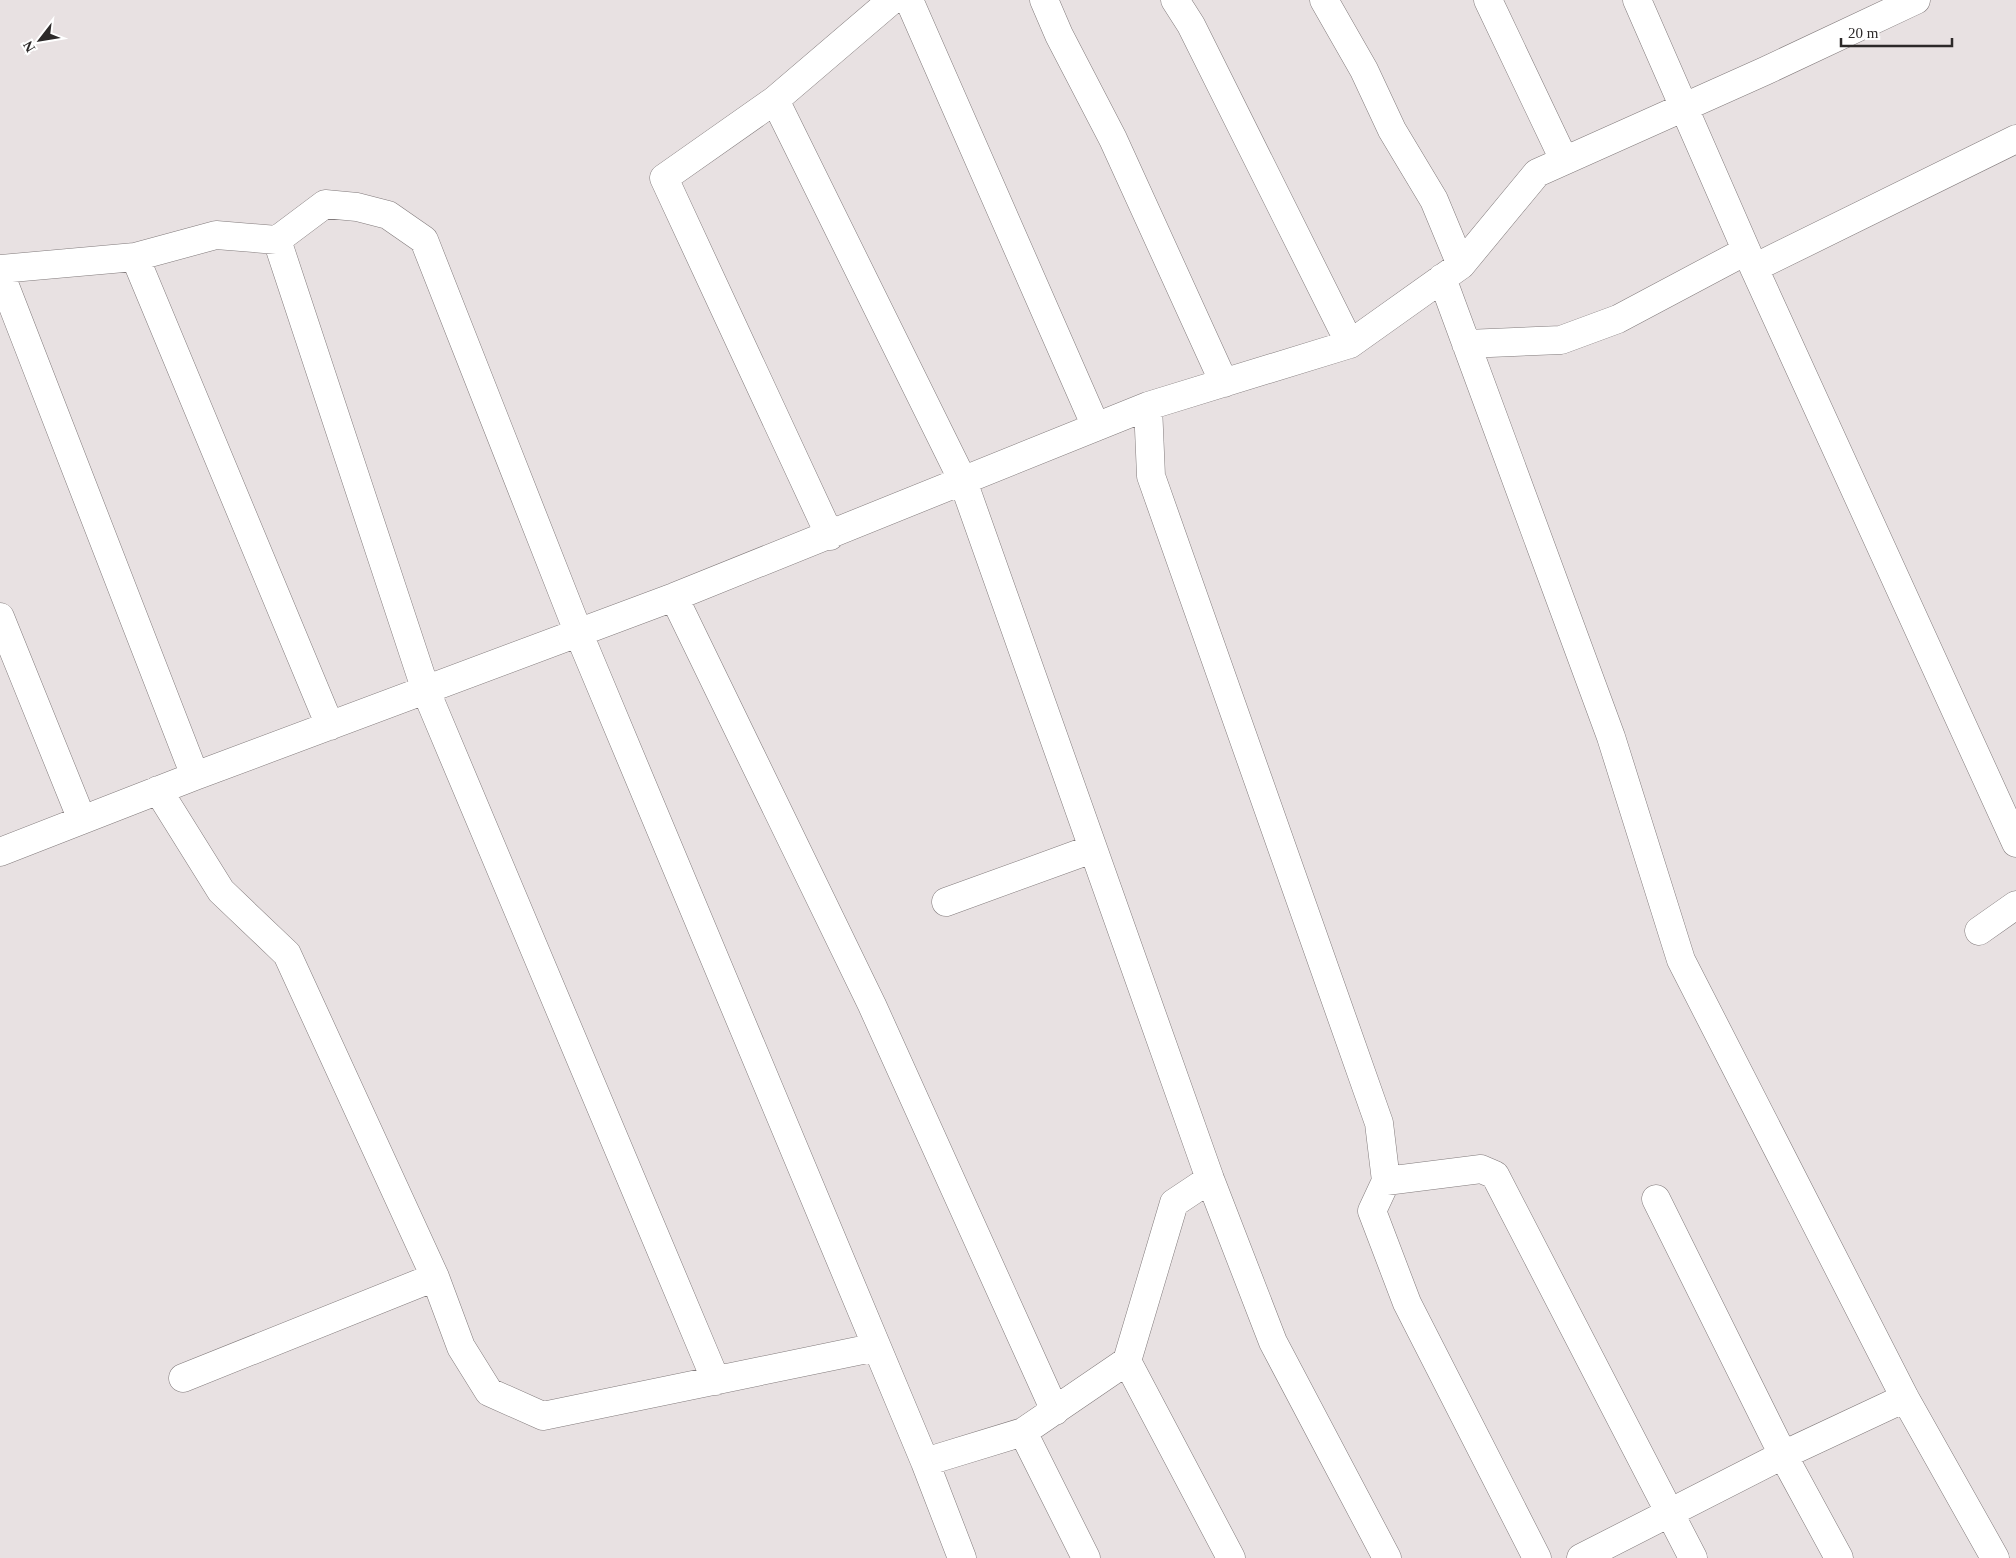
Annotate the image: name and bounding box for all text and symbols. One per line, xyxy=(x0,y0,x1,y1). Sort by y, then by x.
north arrow xyxy=(15,15,65,65)
scale bar xyxy=(1841,15,1952,47)
text: 20 m xyxy=(1848,25,1879,41)
text: N xyxy=(20,38,38,55)

